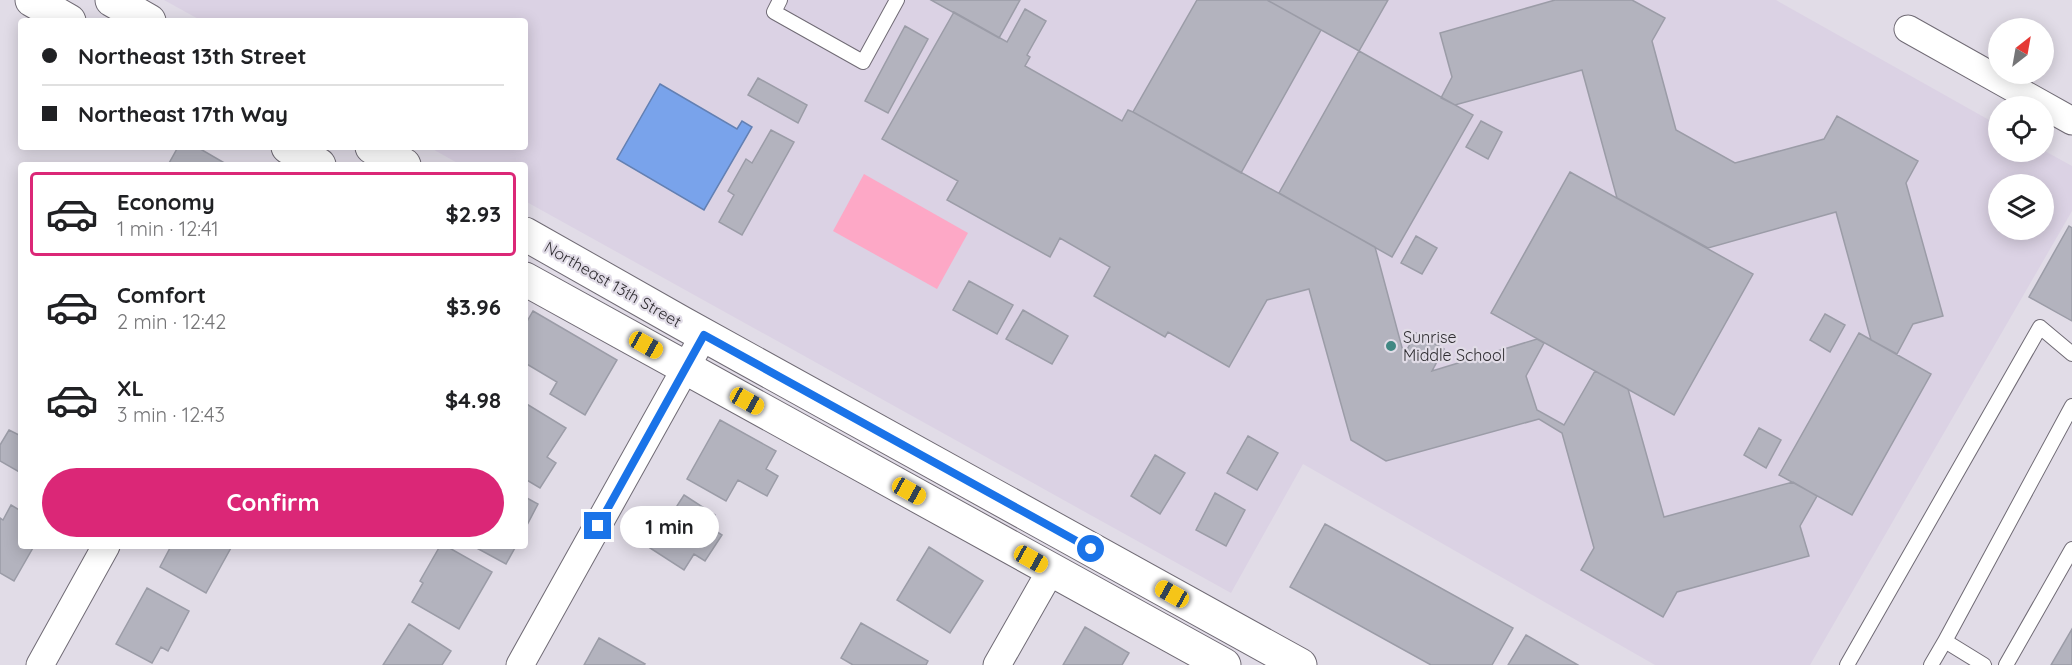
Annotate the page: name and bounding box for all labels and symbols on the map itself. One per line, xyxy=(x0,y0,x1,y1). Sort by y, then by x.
north arrow xyxy=(1988,18,2054,84)
street label: Northeast 13th Street xyxy=(541,237,685,331)
place label: Sunrise Middle School xyxy=(1403,327,1505,365)
car xyxy=(626,328,666,362)
marker: Sunrise Middle School xyxy=(1384,339,1398,353)
car xyxy=(727,384,767,418)
car xyxy=(889,474,929,508)
callout: 1 min xyxy=(619,505,718,547)
route end xyxy=(584,512,611,539)
route start xyxy=(1077,535,1104,562)
car xyxy=(1011,542,1051,576)
car xyxy=(1152,577,1192,611)

